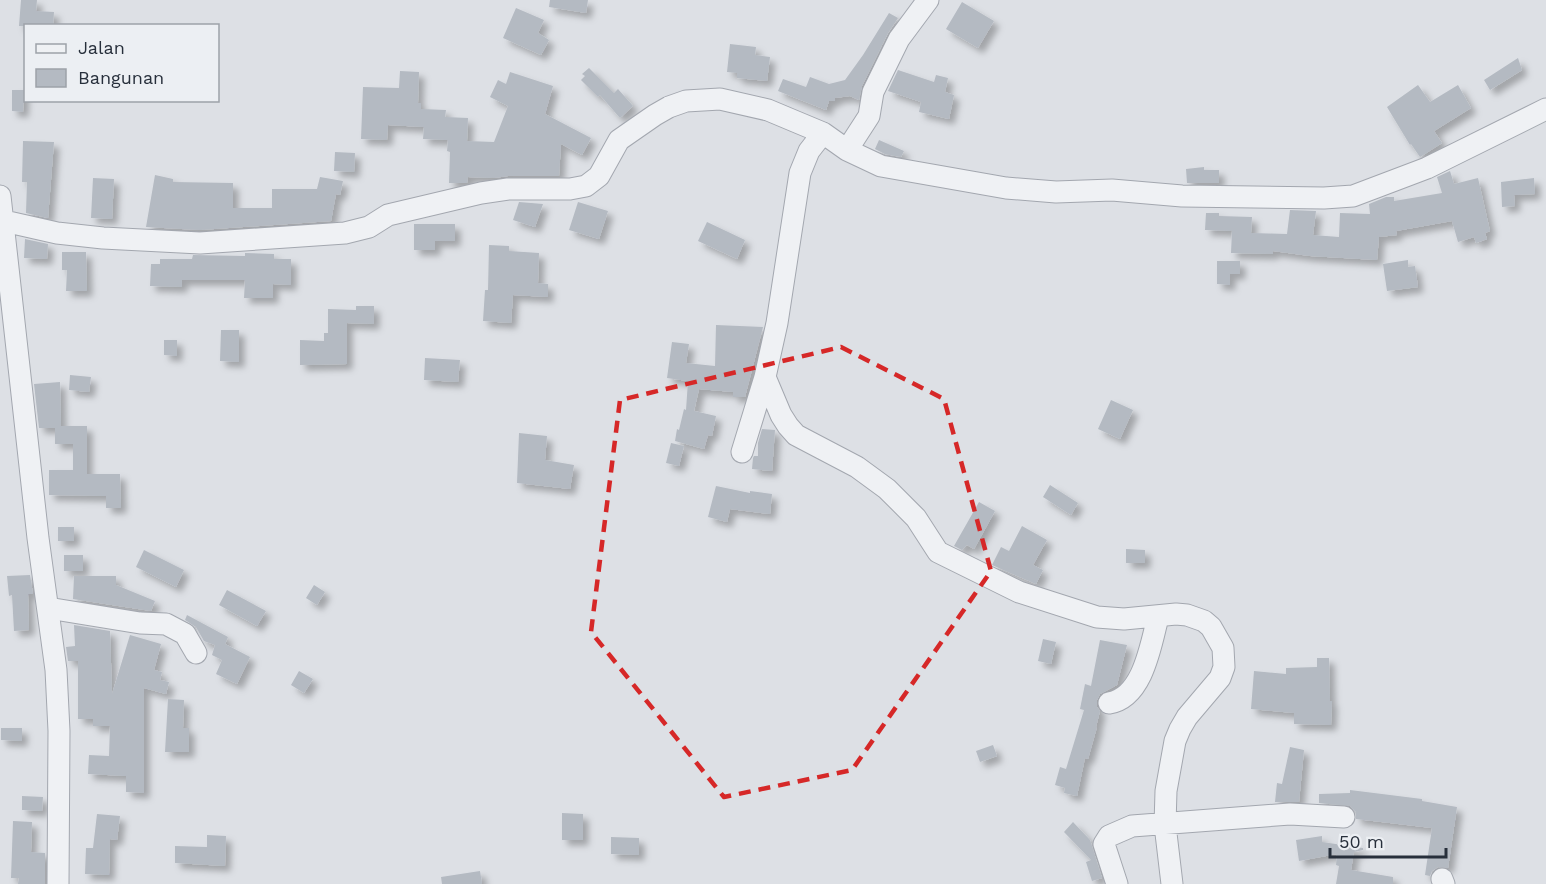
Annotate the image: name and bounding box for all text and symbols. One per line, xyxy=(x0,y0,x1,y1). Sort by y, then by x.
legend xyxy=(24,24,219,102)
text: Jalan xyxy=(78,37,125,58)
text: Bangunan xyxy=(78,67,164,88)
scale bar xyxy=(1330,821,1446,859)
text: 50 m xyxy=(1339,831,1384,852)

